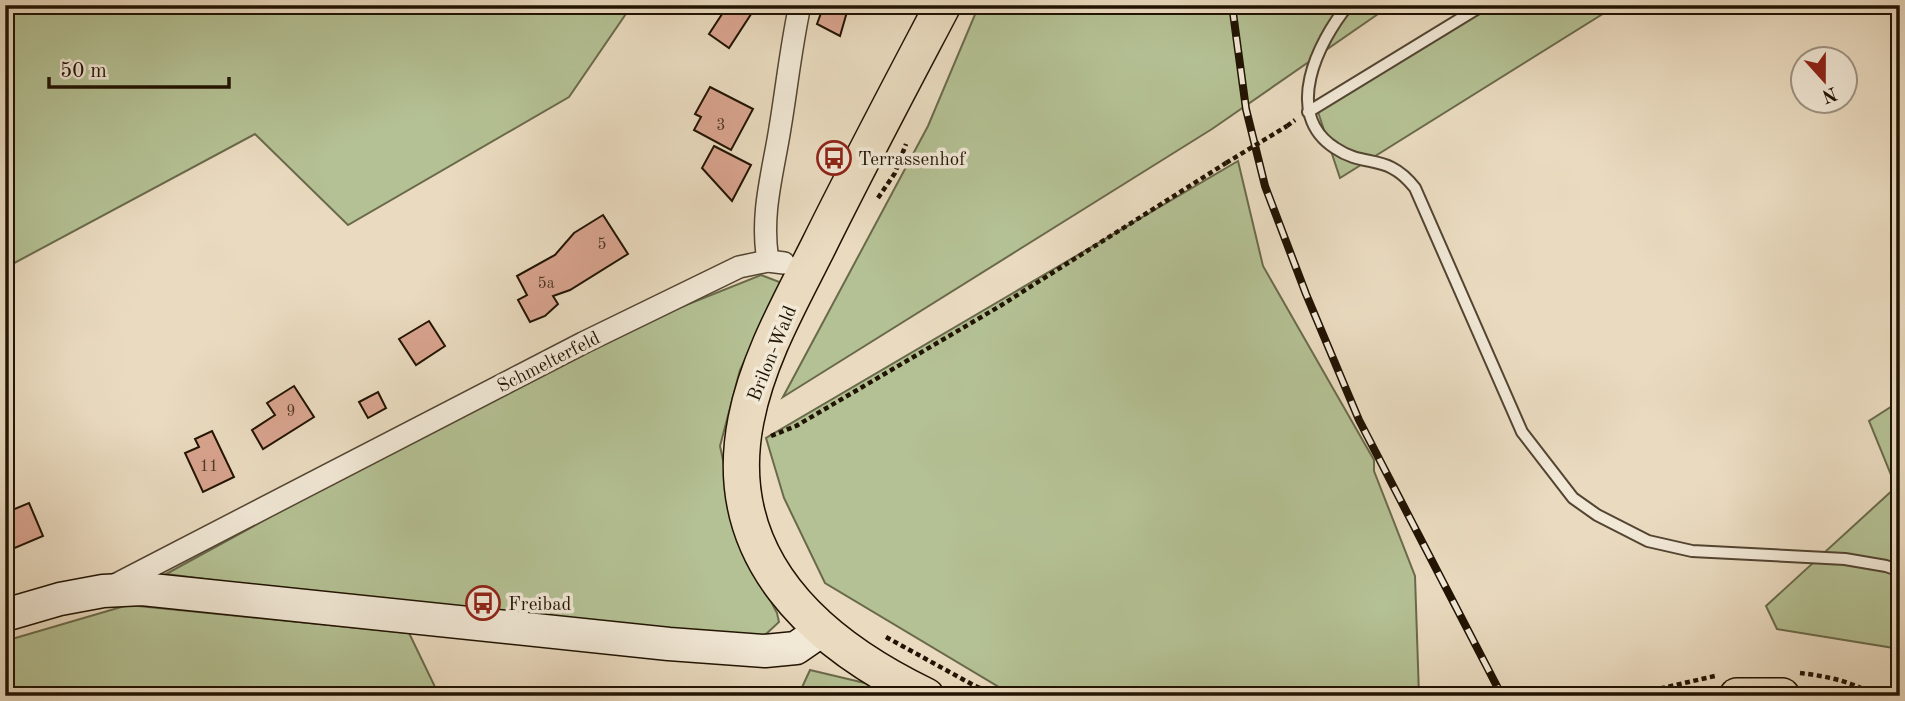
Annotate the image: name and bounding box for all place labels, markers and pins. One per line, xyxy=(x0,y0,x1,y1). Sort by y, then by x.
bus stop icon: Terrassenhof xyxy=(815,139,853,177)
place label: Terrassenhof xyxy=(858,151,966,170)
bus stop icon: Freibad xyxy=(464,584,502,622)
place label: Freibad xyxy=(508,596,572,615)

